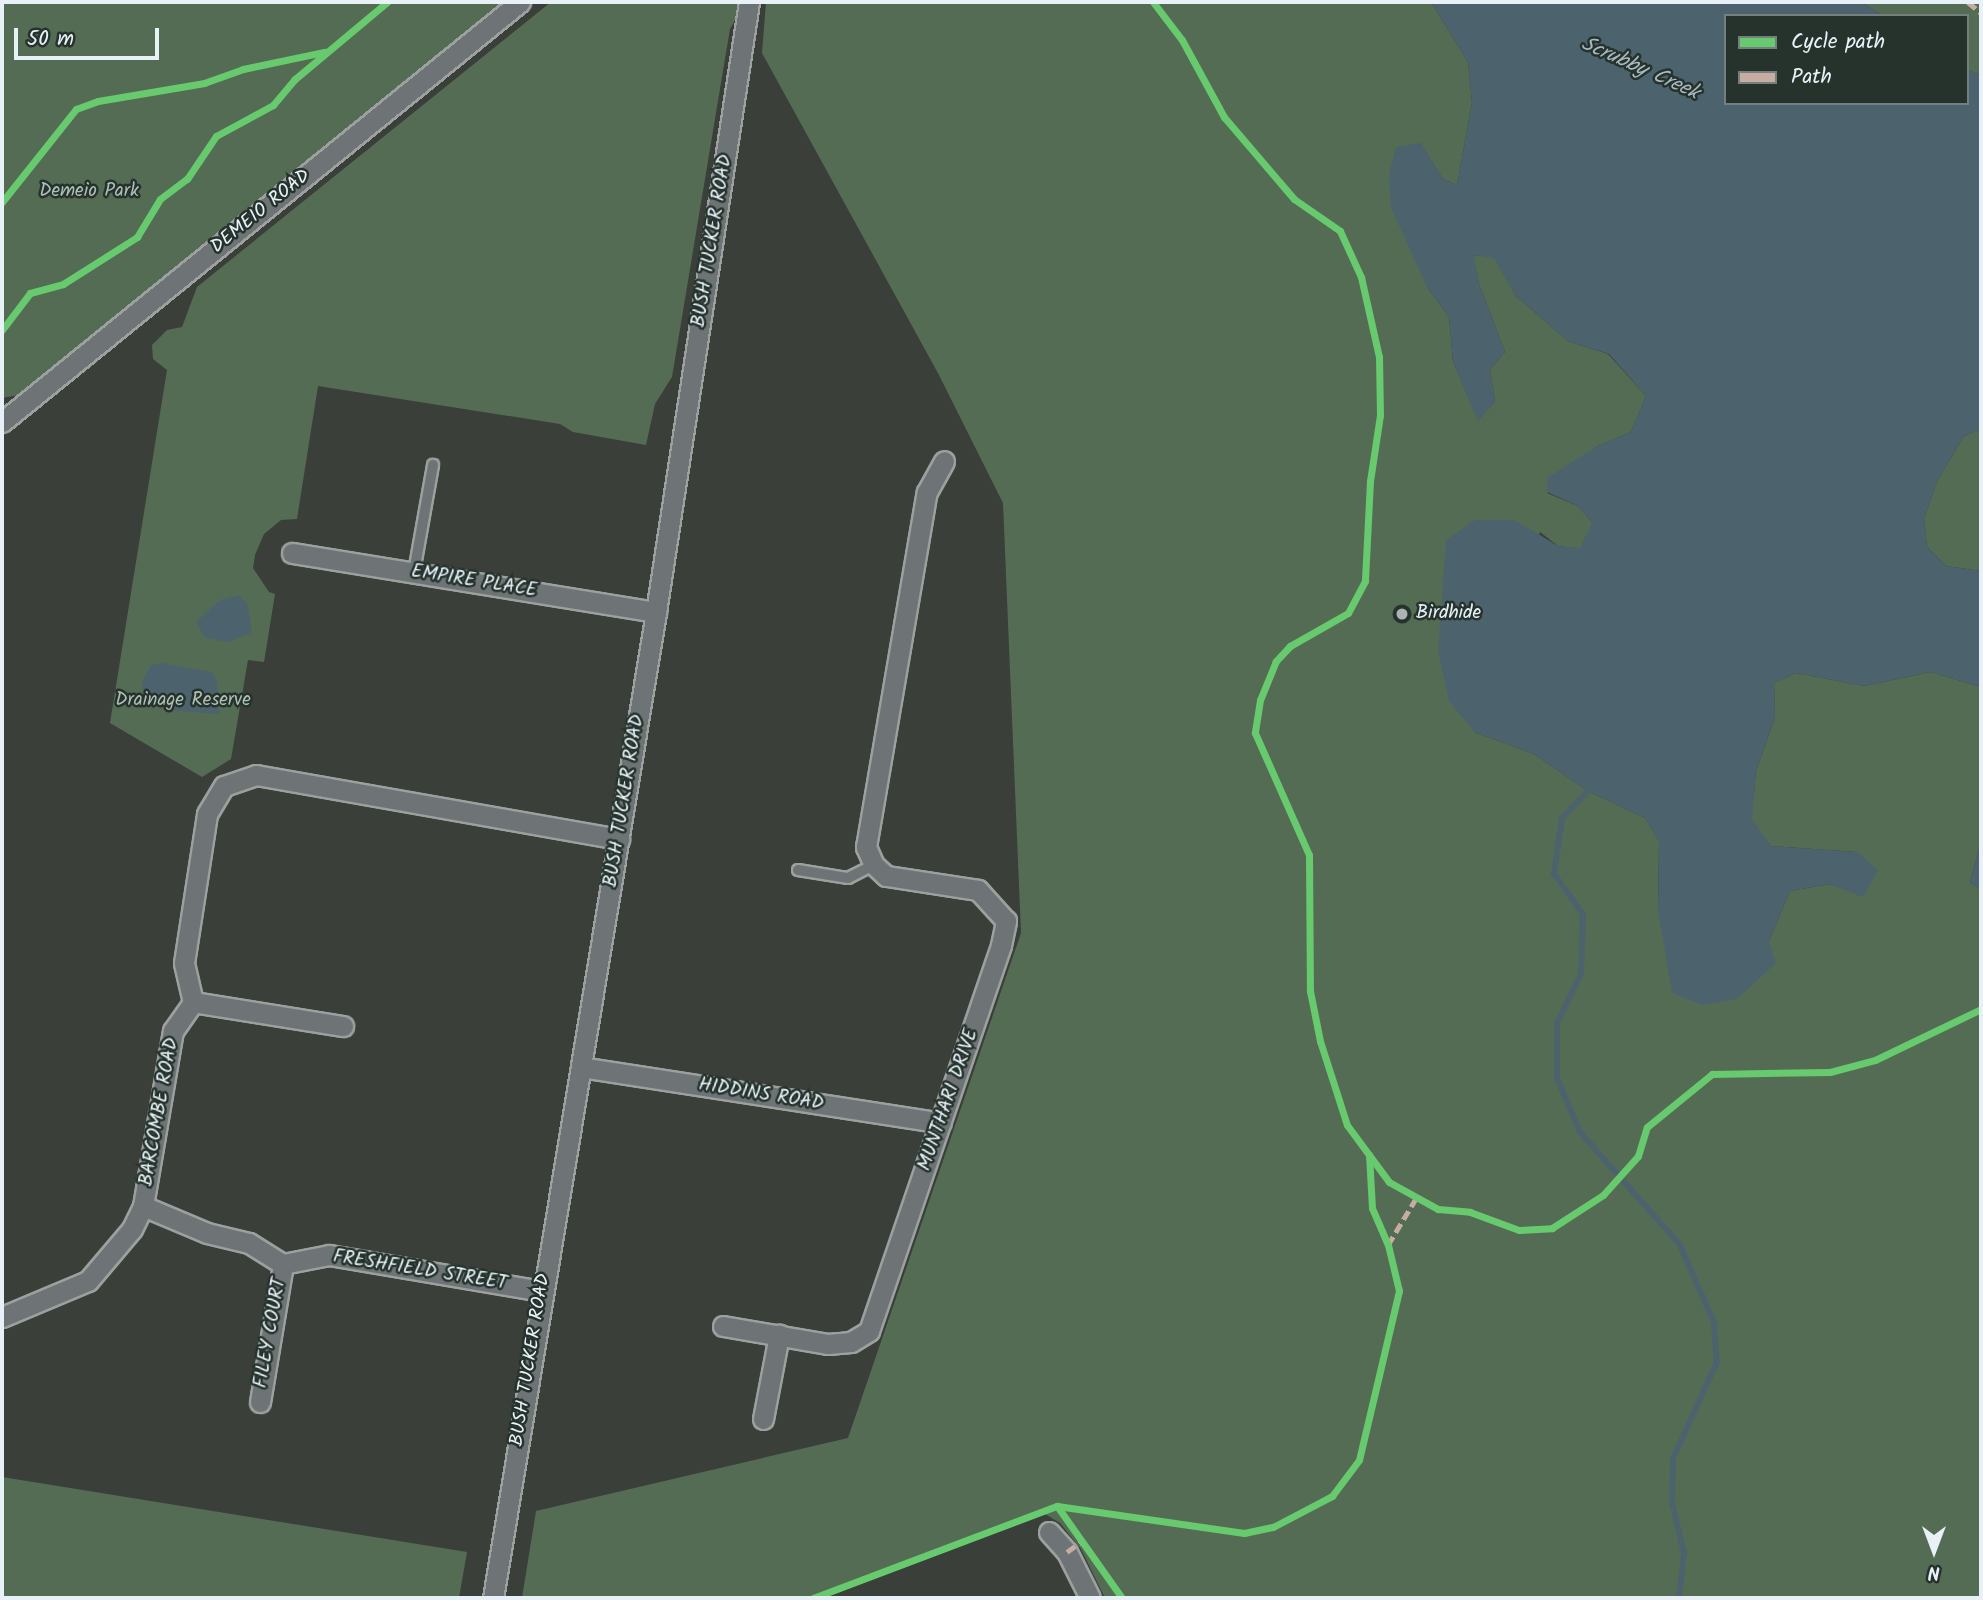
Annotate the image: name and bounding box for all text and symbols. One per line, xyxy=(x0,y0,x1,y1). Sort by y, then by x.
scale bar xyxy=(18,14,163,58)
legend xyxy=(1724,14,1969,105)
text: 50 m xyxy=(27,23,74,56)
text: Cycle path xyxy=(1791,26,1885,59)
water label: Scrubby Creek xyxy=(1577,32,1703,106)
text: Path xyxy=(1791,61,1832,94)
street label: BUSH TUCKER ROAD xyxy=(688,153,738,329)
street label: DEMEIO ROAD xyxy=(207,165,315,259)
park label: Demeio Park xyxy=(39,181,139,203)
street label: EMPIRE PLACE xyxy=(410,561,538,603)
place label: Birdhide xyxy=(1416,603,1481,625)
marker: Birdhide xyxy=(1394,606,1410,622)
park label: Drainage Reserve xyxy=(115,690,251,712)
street label: BUSH TUCKER ROAD xyxy=(600,713,650,889)
street label: MUNTHARI DRIVE xyxy=(914,1026,984,1174)
street label: BARCOMBE ROAD xyxy=(136,1036,184,1188)
street label: HIDDINS ROAD xyxy=(697,1074,825,1116)
street label: FRESHFIELD STREET xyxy=(331,1246,509,1296)
street label: BUSH TUCKER ROAD xyxy=(506,1272,556,1448)
street label: FILEY COURT xyxy=(250,1276,292,1390)
north arrow xyxy=(1899,1516,1969,1586)
text: N xyxy=(1928,1557,1940,1587)

